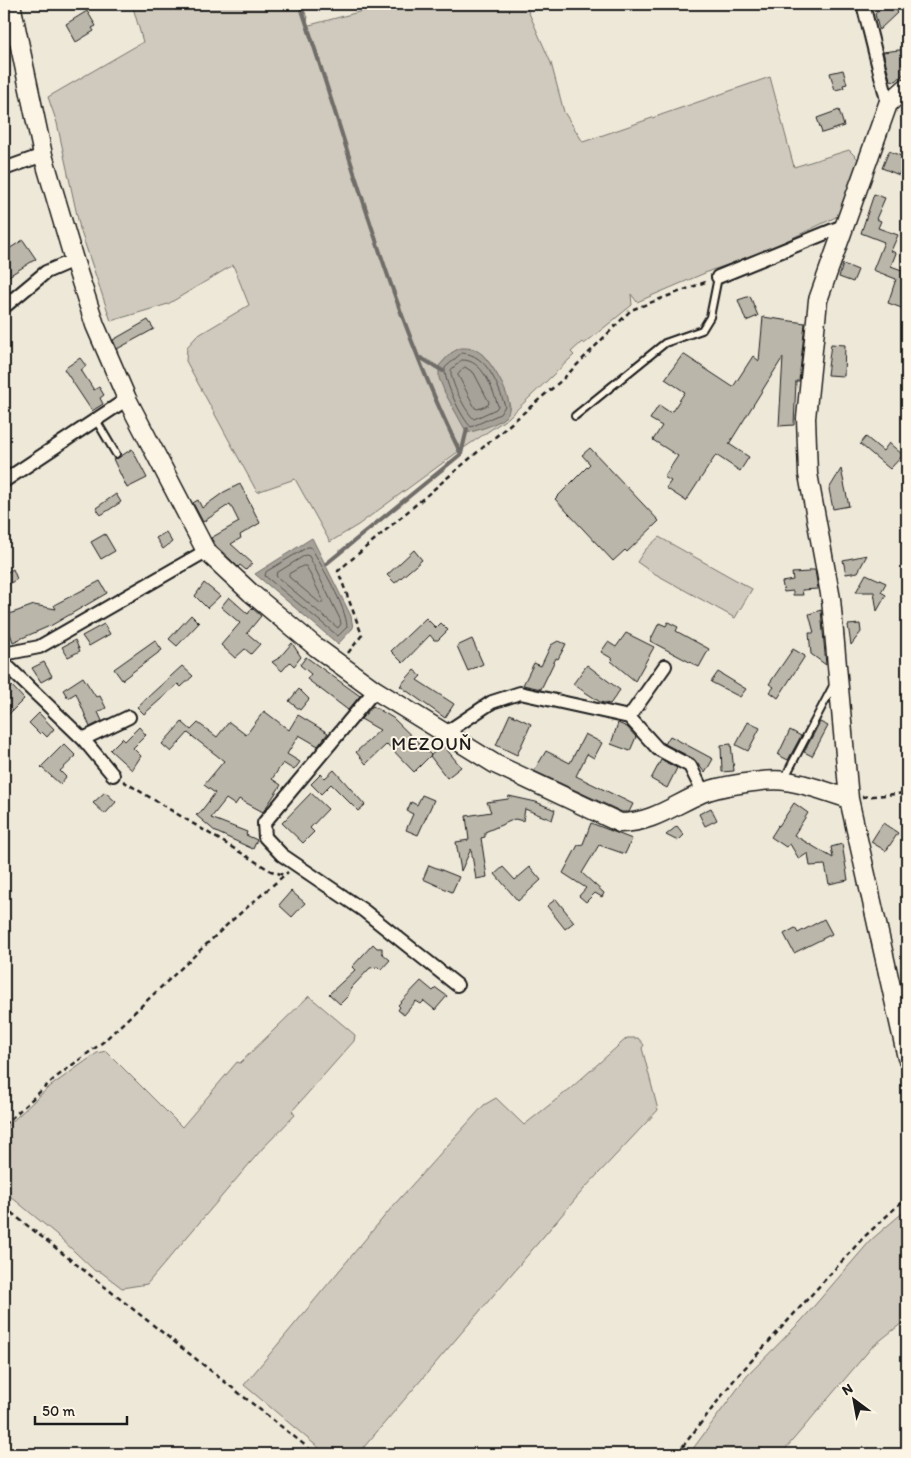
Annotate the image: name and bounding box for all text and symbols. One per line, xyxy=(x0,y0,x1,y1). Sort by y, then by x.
district label: MEZOUŇ xyxy=(391,732,473,755)
north arrow xyxy=(828,1376,878,1426)
text: N xyxy=(839,1380,856,1399)
scale bar xyxy=(35,1393,128,1425)
text: 50 m xyxy=(42,1402,75,1420)

